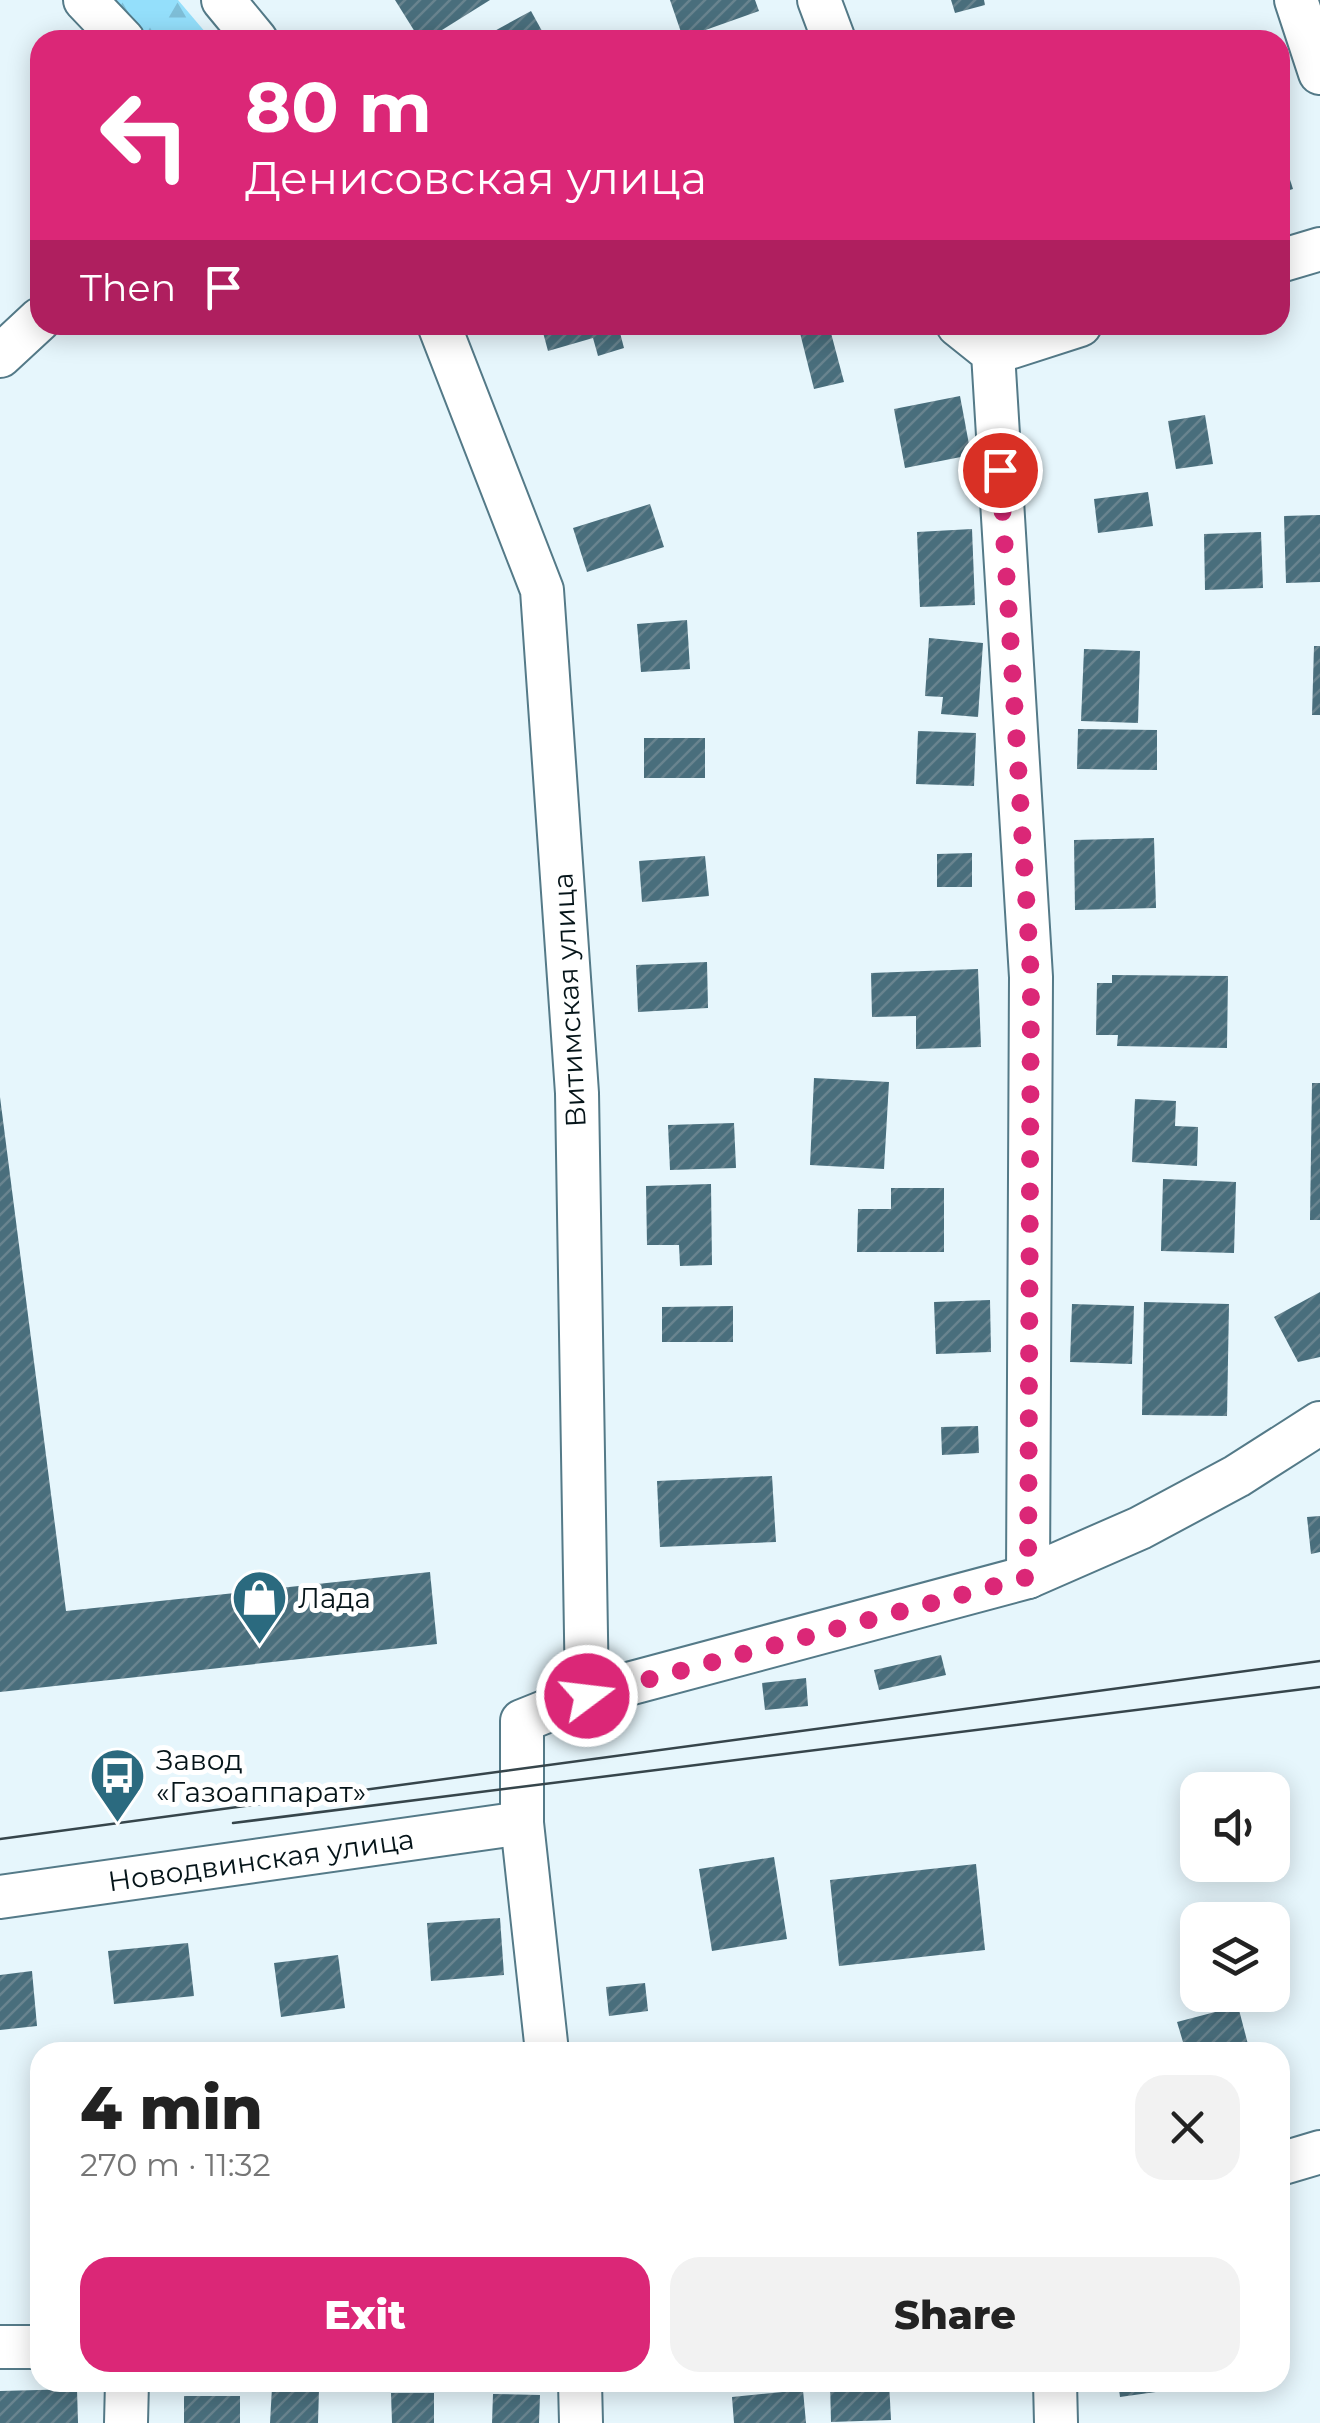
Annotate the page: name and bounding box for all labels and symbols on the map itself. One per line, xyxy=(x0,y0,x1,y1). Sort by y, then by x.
pin xyxy=(958,428,1043,513)
street label: Витимская улица xyxy=(545,872,593,1128)
shop icon: Лада xyxy=(229,1568,289,1647)
place label: Лада xyxy=(298,1581,371,1615)
position arrow xyxy=(535,1644,639,1748)
place label: Завод «Газоаппарат» xyxy=(156,1743,366,1809)
bus stop icon: Завод «Газоаппарат» xyxy=(87,1746,147,1825)
street label: Новодвинская улица xyxy=(106,1822,416,1898)

